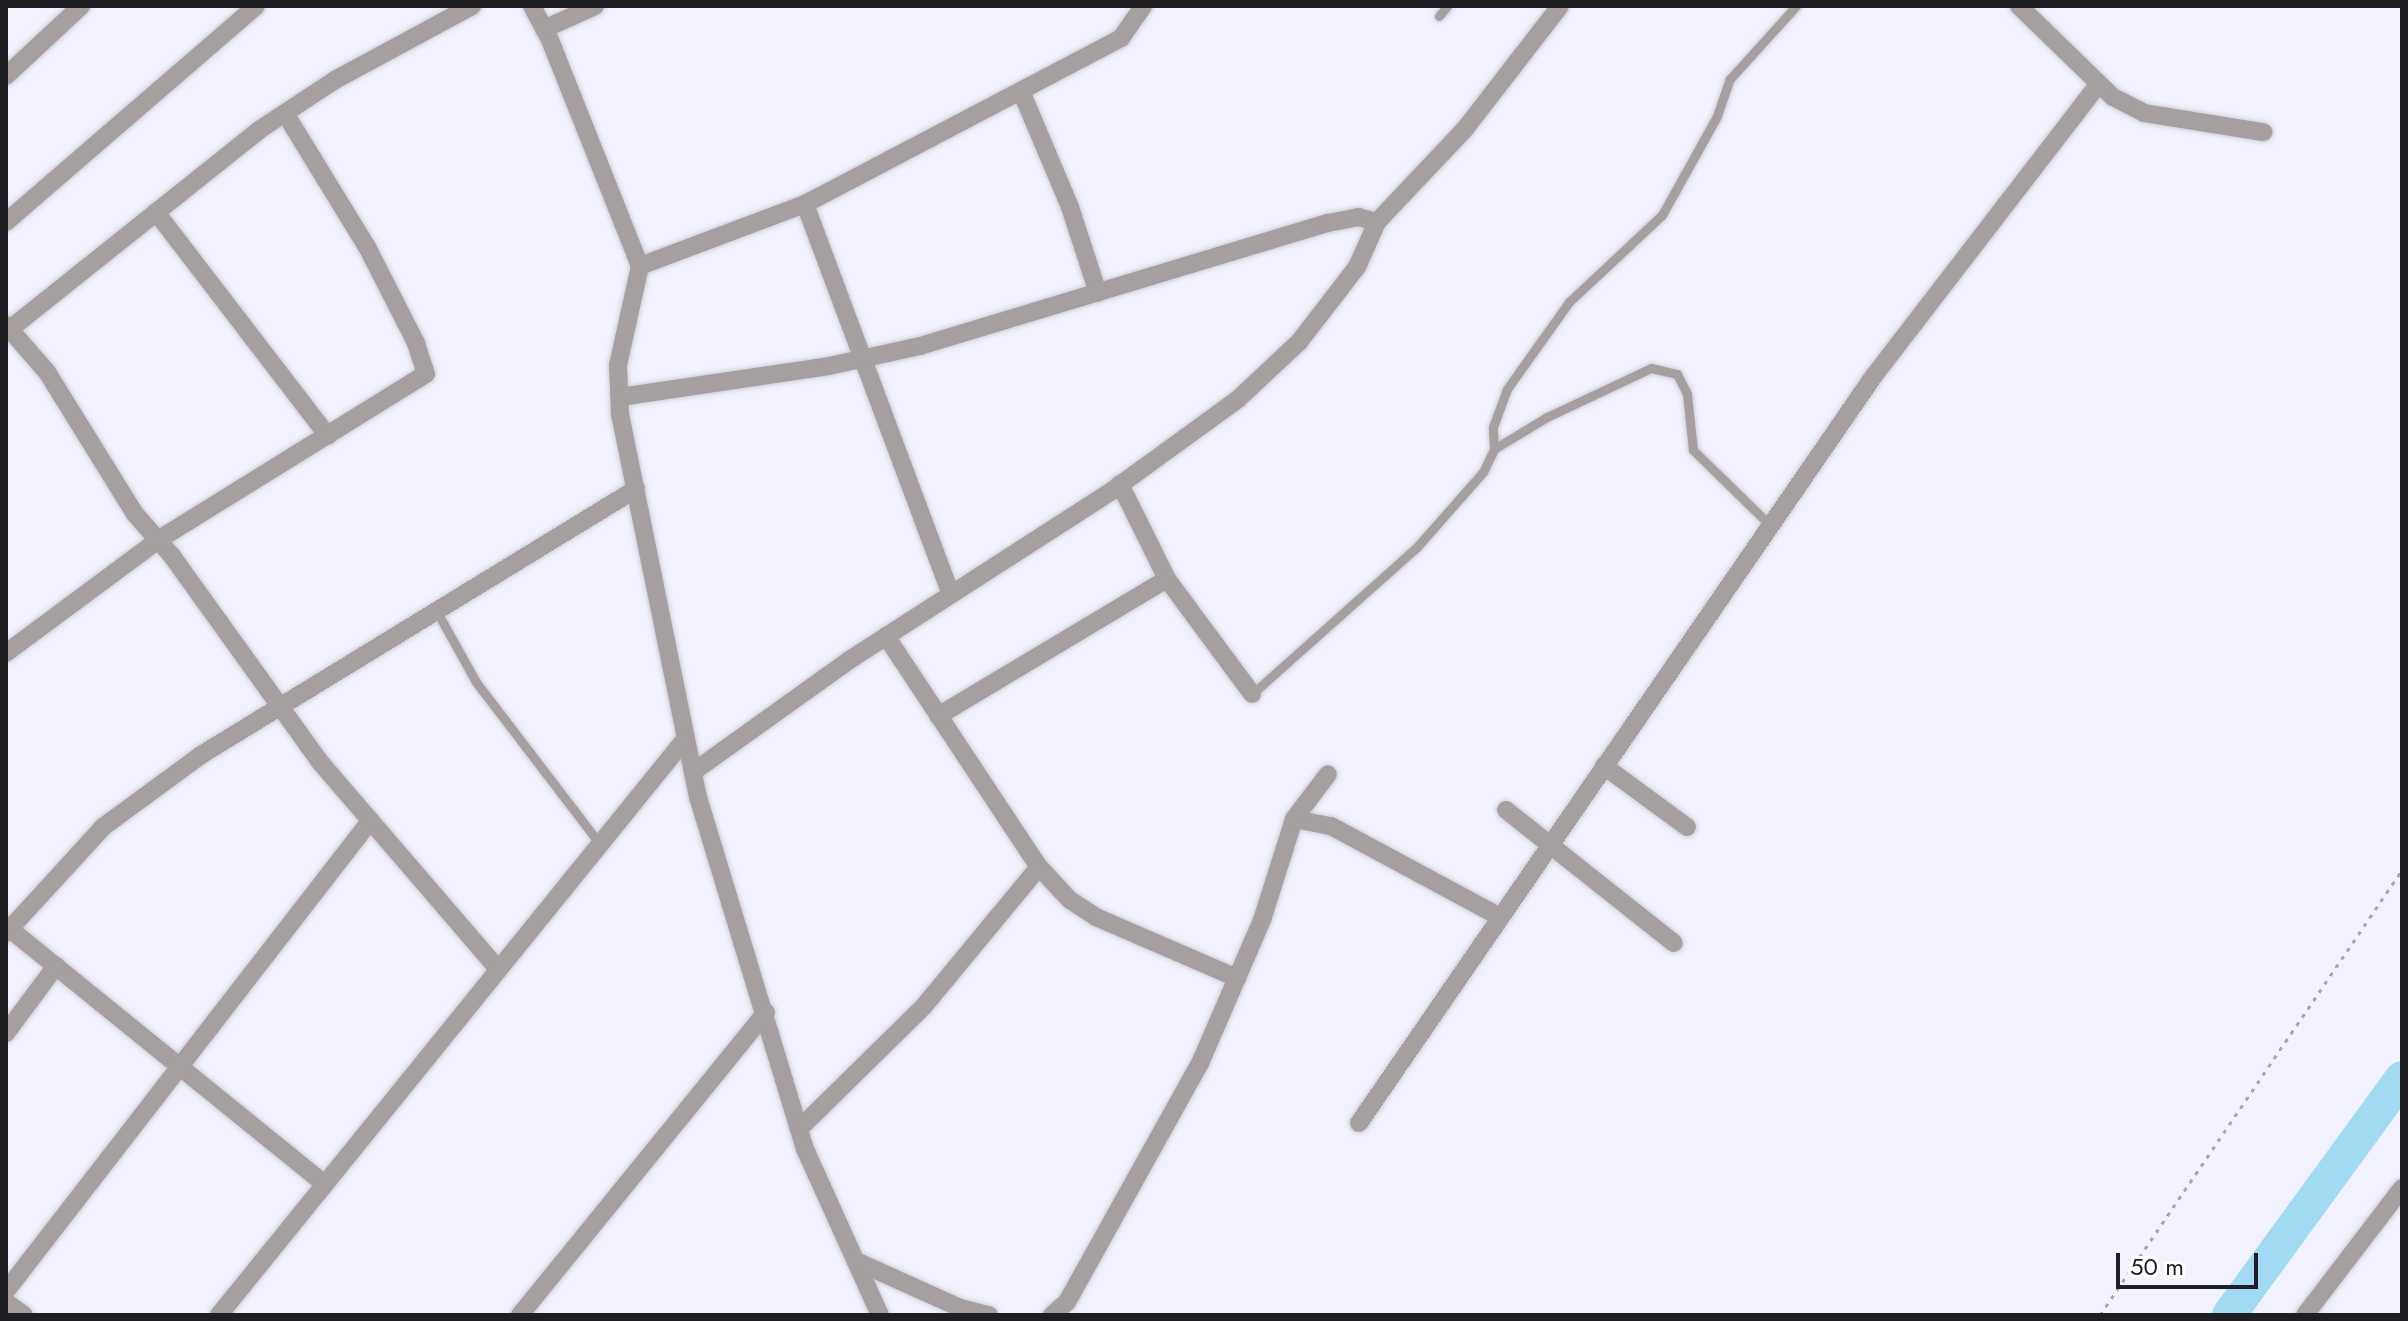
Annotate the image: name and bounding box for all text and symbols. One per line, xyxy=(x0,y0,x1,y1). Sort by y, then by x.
scale bar xyxy=(2120,1237,2262,1287)
text: 50 m xyxy=(2130,1249,2184,1284)

